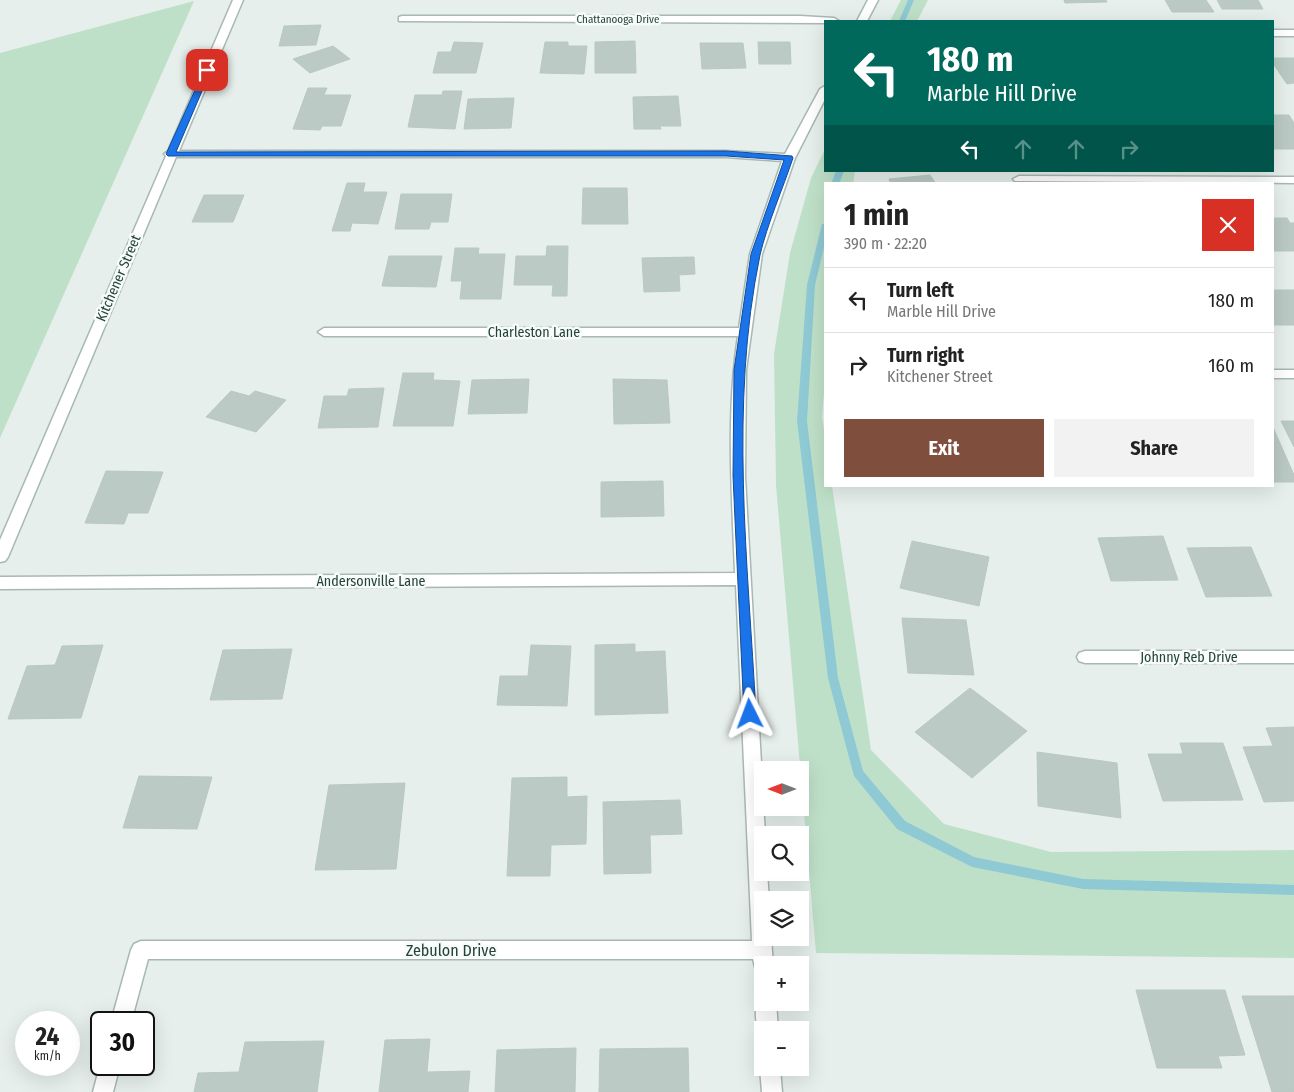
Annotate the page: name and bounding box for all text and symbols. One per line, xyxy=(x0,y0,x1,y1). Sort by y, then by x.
street label: Chattanooga Drive xyxy=(577,13,659,26)
text: 180 m xyxy=(927,38,1013,80)
icon: left xyxy=(844,40,909,105)
pin xyxy=(186,49,228,91)
icon: arrive xyxy=(193,56,221,84)
text: Marble Hill Drive xyxy=(927,80,1077,107)
icon: left xyxy=(956,135,984,163)
icon: ahead xyxy=(1009,135,1037,163)
icon: ahead xyxy=(1062,135,1090,163)
icon: right xyxy=(1115,135,1143,163)
text: 1 min xyxy=(844,197,909,233)
button: close xyxy=(1202,199,1254,251)
street label: Kitchener Street xyxy=(93,232,145,324)
text: 390 m · 22:20 xyxy=(844,234,927,253)
text: Turn left xyxy=(887,279,954,302)
icon: left xyxy=(844,286,872,314)
text: 180 m xyxy=(1208,289,1254,312)
text: Marble Hill Drive xyxy=(887,302,996,321)
street label: Charleston Lane xyxy=(488,324,580,341)
text: Turn right xyxy=(887,344,964,367)
icon: right xyxy=(844,351,872,379)
text: 160 m xyxy=(1208,354,1254,377)
text: Kitchener Street xyxy=(887,367,993,386)
button: Exit xyxy=(844,419,1044,477)
button: Share xyxy=(1054,419,1254,477)
street label: Andersonville Lane xyxy=(316,573,426,590)
street label: Johnny Reb Drive xyxy=(1140,649,1238,666)
position arrow xyxy=(723,687,775,739)
north arrow xyxy=(754,761,809,816)
map controls xyxy=(754,761,809,1076)
button: search xyxy=(754,826,809,881)
button: layers xyxy=(754,891,809,946)
street label: Zebulon Drive xyxy=(406,941,496,960)
button: + xyxy=(754,956,809,1011)
speed limit sign: 30 xyxy=(90,1011,155,1076)
button: − xyxy=(754,1021,809,1076)
text: 24 xyxy=(36,1022,59,1052)
text: km/h xyxy=(34,1049,61,1063)

